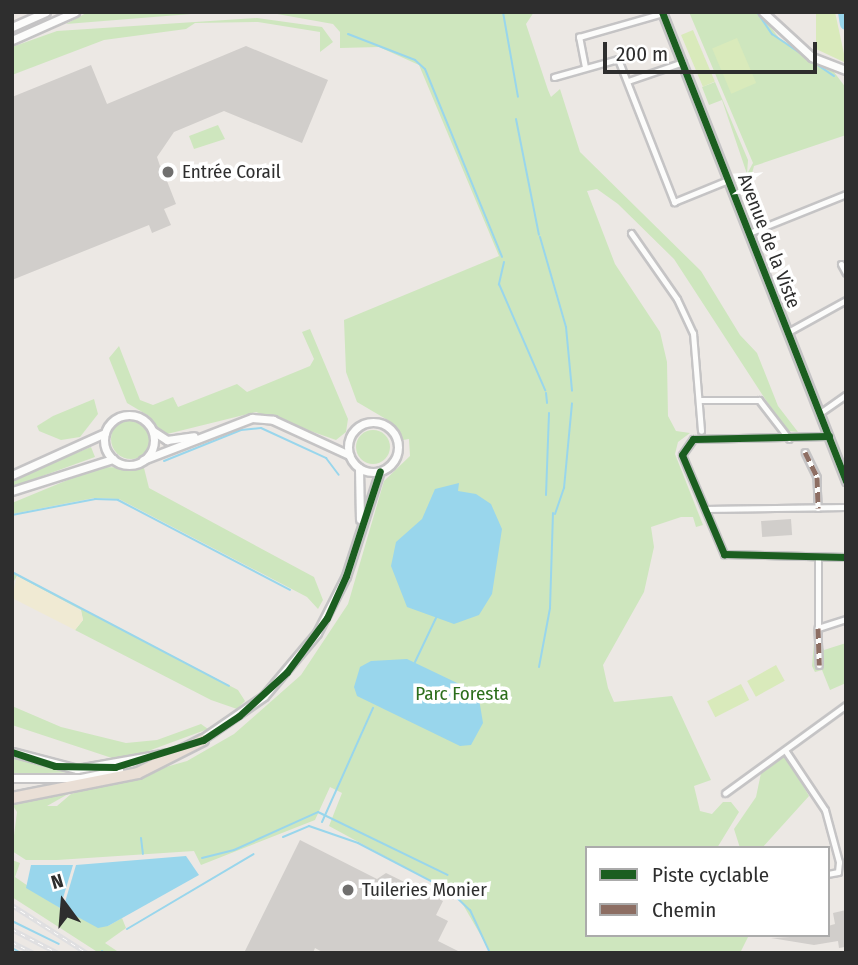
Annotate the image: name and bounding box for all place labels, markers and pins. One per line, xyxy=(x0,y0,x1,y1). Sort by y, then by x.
place label: Entrée Corail xyxy=(182,161,281,183)
marker: Entrée Corail xyxy=(160,164,176,180)
place label: Tuileries Monier xyxy=(362,879,487,901)
marker: Tuileries Monier xyxy=(340,882,356,898)

